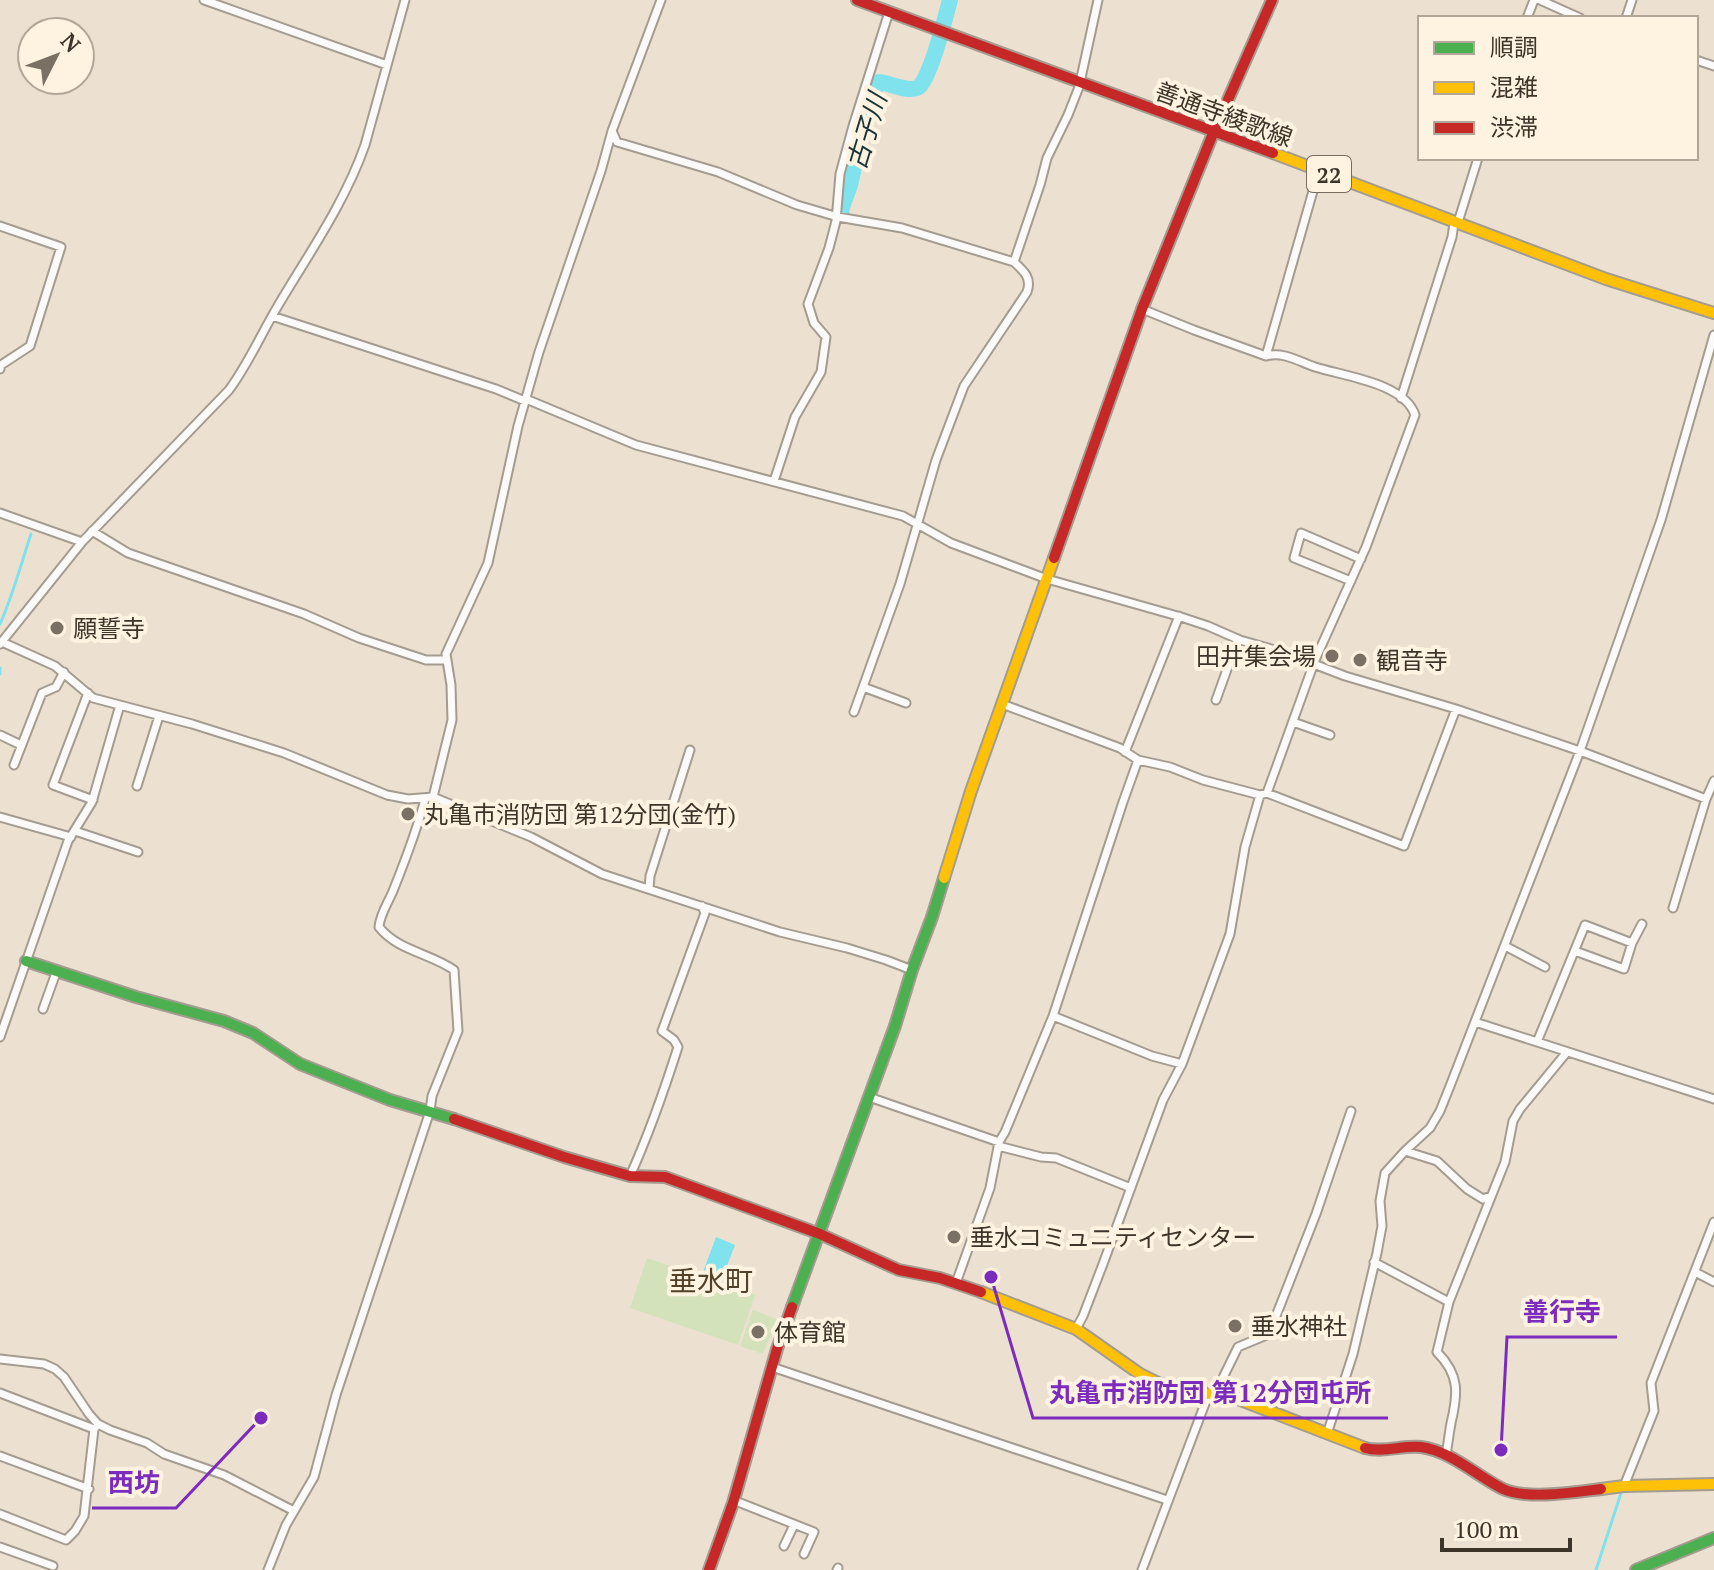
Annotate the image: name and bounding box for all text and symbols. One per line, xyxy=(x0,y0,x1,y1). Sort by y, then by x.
north arrow xyxy=(16,16,96,96)
legend xyxy=(1418,16,1698,160)
text: N xyxy=(55,26,88,58)
text: 順調 xyxy=(1490,31,1538,63)
text: 混雑 xyxy=(1490,71,1538,103)
street label: 善通寺綾歌線 xyxy=(1151,74,1297,154)
water label: 古子川 xyxy=(838,86,895,173)
text: 渋滞 xyxy=(1490,111,1538,143)
road number: 22 xyxy=(1307,156,1351,192)
place label: 願誓寺 xyxy=(73,612,145,644)
marker: 願誓寺 xyxy=(48,619,66,637)
place label: 田井集会場 xyxy=(1196,640,1316,672)
place label: 観音寺 xyxy=(1376,644,1448,676)
marker: 田井集会場 xyxy=(1323,647,1341,665)
marker: 観音寺 xyxy=(1351,651,1369,669)
place label: 丸亀市消防団 第12分団(金竹) xyxy=(424,798,736,830)
marker: 丸亀市消防団 第12分団(金竹) xyxy=(399,805,417,823)
place label: 垂水コミュニティセンター xyxy=(970,1221,1257,1253)
marker: 垂水コミュニティセンター xyxy=(945,1228,963,1246)
district label: 垂水町 xyxy=(669,1262,753,1299)
callout: 善行寺 xyxy=(1507,1287,1617,1337)
text: 善行寺 xyxy=(1523,1294,1601,1328)
place label: 垂水神社 xyxy=(1251,1310,1347,1342)
place label: 体育館 xyxy=(774,1316,846,1348)
marker: 垂水神社 xyxy=(1226,1317,1244,1335)
marker: 体育館 xyxy=(749,1323,767,1341)
callout: 丸亀市消防団 第12分団屯所 xyxy=(1033,1368,1388,1418)
text: 丸亀市消防団 第12分団屯所 xyxy=(1049,1375,1371,1409)
callout: 西坊 xyxy=(92,1458,176,1508)
text: 西坊 xyxy=(108,1465,160,1499)
scale bar xyxy=(1442,1502,1570,1552)
text: 100 m xyxy=(1454,1513,1519,1545)

